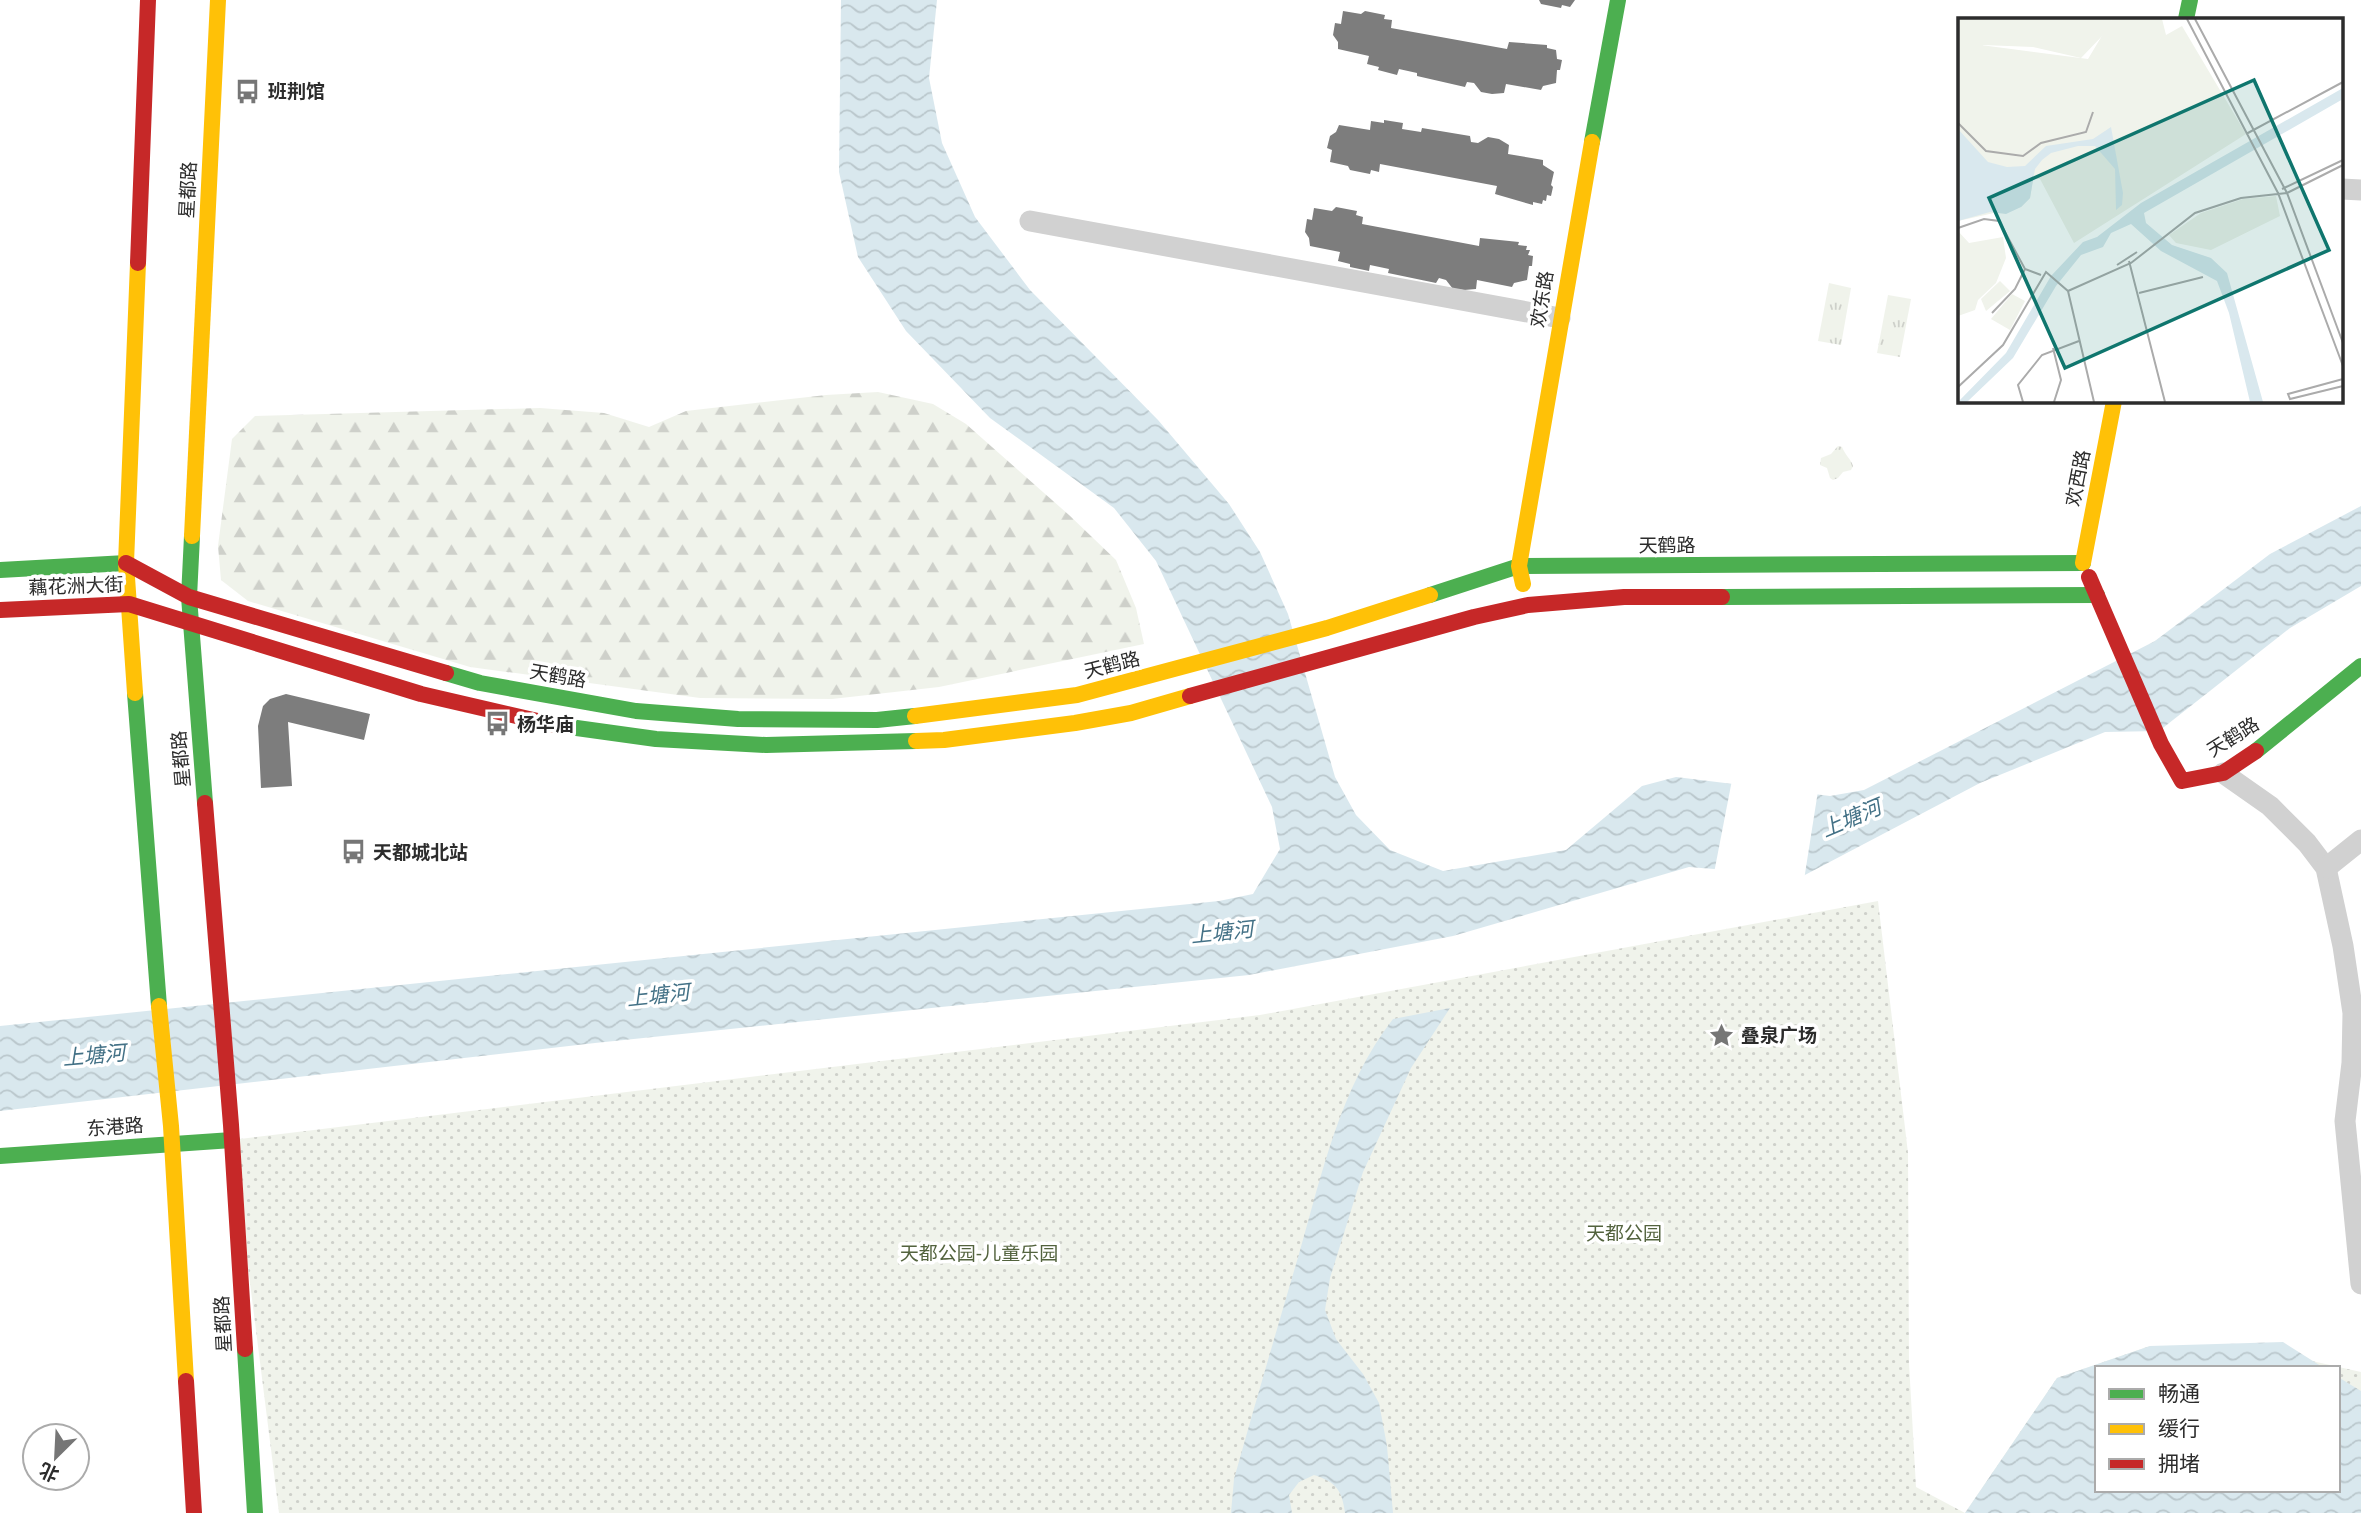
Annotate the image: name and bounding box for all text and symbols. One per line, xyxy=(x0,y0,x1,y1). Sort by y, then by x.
inset map xyxy=(1958,18,2344,402)
bus stop icon: 班荆馆 xyxy=(234,77,262,105)
place label: 班荆馆 xyxy=(268,81,325,102)
street label: 星都路 xyxy=(176,161,200,219)
street label: 欢东路 xyxy=(1527,269,1557,329)
street label: 欢西路 xyxy=(2062,448,2094,508)
street label: 天鹤路 xyxy=(1638,535,1696,556)
street label: 藕花洲大街 xyxy=(28,574,124,598)
street label: 天鹤路 xyxy=(1082,648,1142,682)
street label: 天鹤路 xyxy=(528,661,588,691)
bus stop icon: 杨华庙 xyxy=(483,710,511,738)
street label: 天鹤路 xyxy=(2203,713,2263,761)
place label: 杨华庙 xyxy=(517,714,574,735)
street label: 星都路 xyxy=(168,730,194,788)
water label: 上塘河 xyxy=(1818,794,1888,841)
bus stop icon: 天都城北站 xyxy=(339,838,367,866)
place label: 天都城北站 xyxy=(373,842,468,863)
water label: 上塘河 xyxy=(1189,917,1259,947)
water label: 上塘河 xyxy=(625,980,695,1010)
place icon: 叠泉广场 xyxy=(1707,1021,1735,1049)
place label: 叠泉广场 xyxy=(1741,1025,1817,1046)
water label: 上塘河 xyxy=(62,1040,130,1069)
street label: 东港路 xyxy=(86,1115,144,1139)
park label: 天都公园 xyxy=(1586,1223,1662,1244)
park label: 天都公园-儿童乐园 xyxy=(900,1243,1058,1264)
street label: 星都路 xyxy=(211,1295,235,1353)
legend xyxy=(2095,1366,2340,1492)
text: 畅通 xyxy=(2158,1382,2200,1405)
text: 缓行 xyxy=(2158,1417,2200,1440)
north arrow xyxy=(21,1422,91,1492)
text: 拥堵 xyxy=(2158,1452,2200,1475)
text: 北 xyxy=(36,1459,62,1486)

